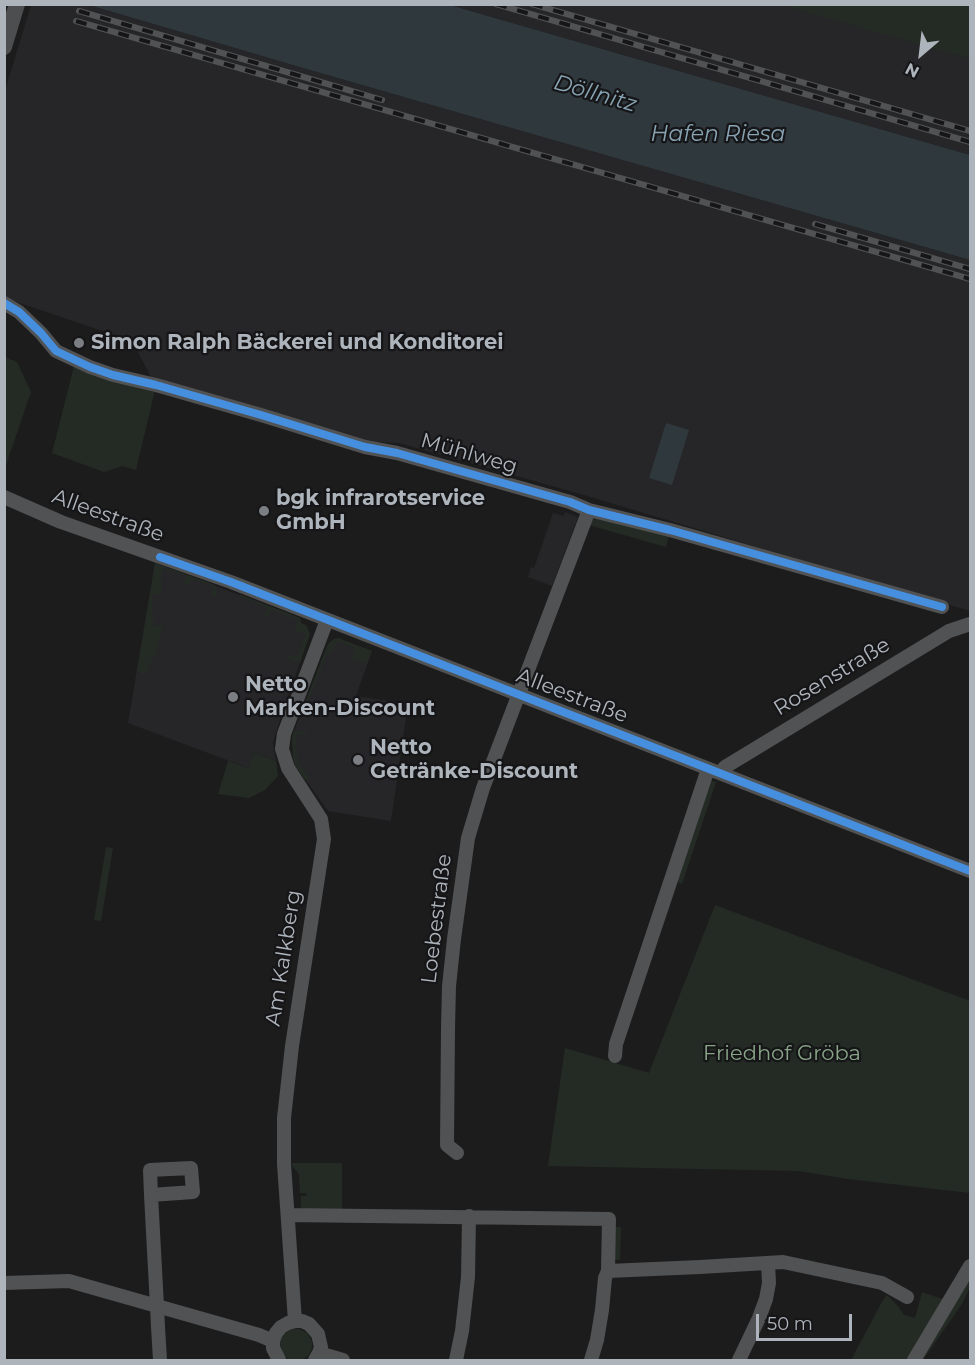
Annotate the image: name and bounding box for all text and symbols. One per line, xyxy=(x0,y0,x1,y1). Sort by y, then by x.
north arrow xyxy=(891,24,951,84)
text: N xyxy=(902,59,922,82)
water label: Döllnitz xyxy=(551,70,639,118)
water label: Hafen Riesa xyxy=(651,122,785,148)
place label: Simon Ralph Bäckerei und Konditorei xyxy=(91,330,504,356)
marker: Simon Ralph Bäckerei und Konditorei xyxy=(72,336,86,350)
street label: Mühlweg xyxy=(418,428,520,480)
street label: Alleestraße xyxy=(49,484,167,548)
place label: bgk infrarotservice GmbH xyxy=(276,486,485,536)
marker: bgk infrarotservice GmbH xyxy=(257,504,271,518)
street label: Rosenstraße xyxy=(769,632,895,722)
street label: Alleestraße xyxy=(513,663,631,729)
place label: Netto Marken-Discount xyxy=(245,672,435,722)
marker: Netto Marken-Discount xyxy=(226,690,240,704)
place label: Netto Getränke-Discount xyxy=(370,735,578,785)
marker: Netto Getränke-Discount xyxy=(351,753,365,767)
street label: Loebestraße xyxy=(417,853,457,985)
street label: Am Kalkberg xyxy=(261,888,307,1028)
park label: Friedhof Gröba xyxy=(703,1041,861,1067)
scale bar xyxy=(759,1302,855,1340)
text: 50 m xyxy=(767,1313,813,1335)

